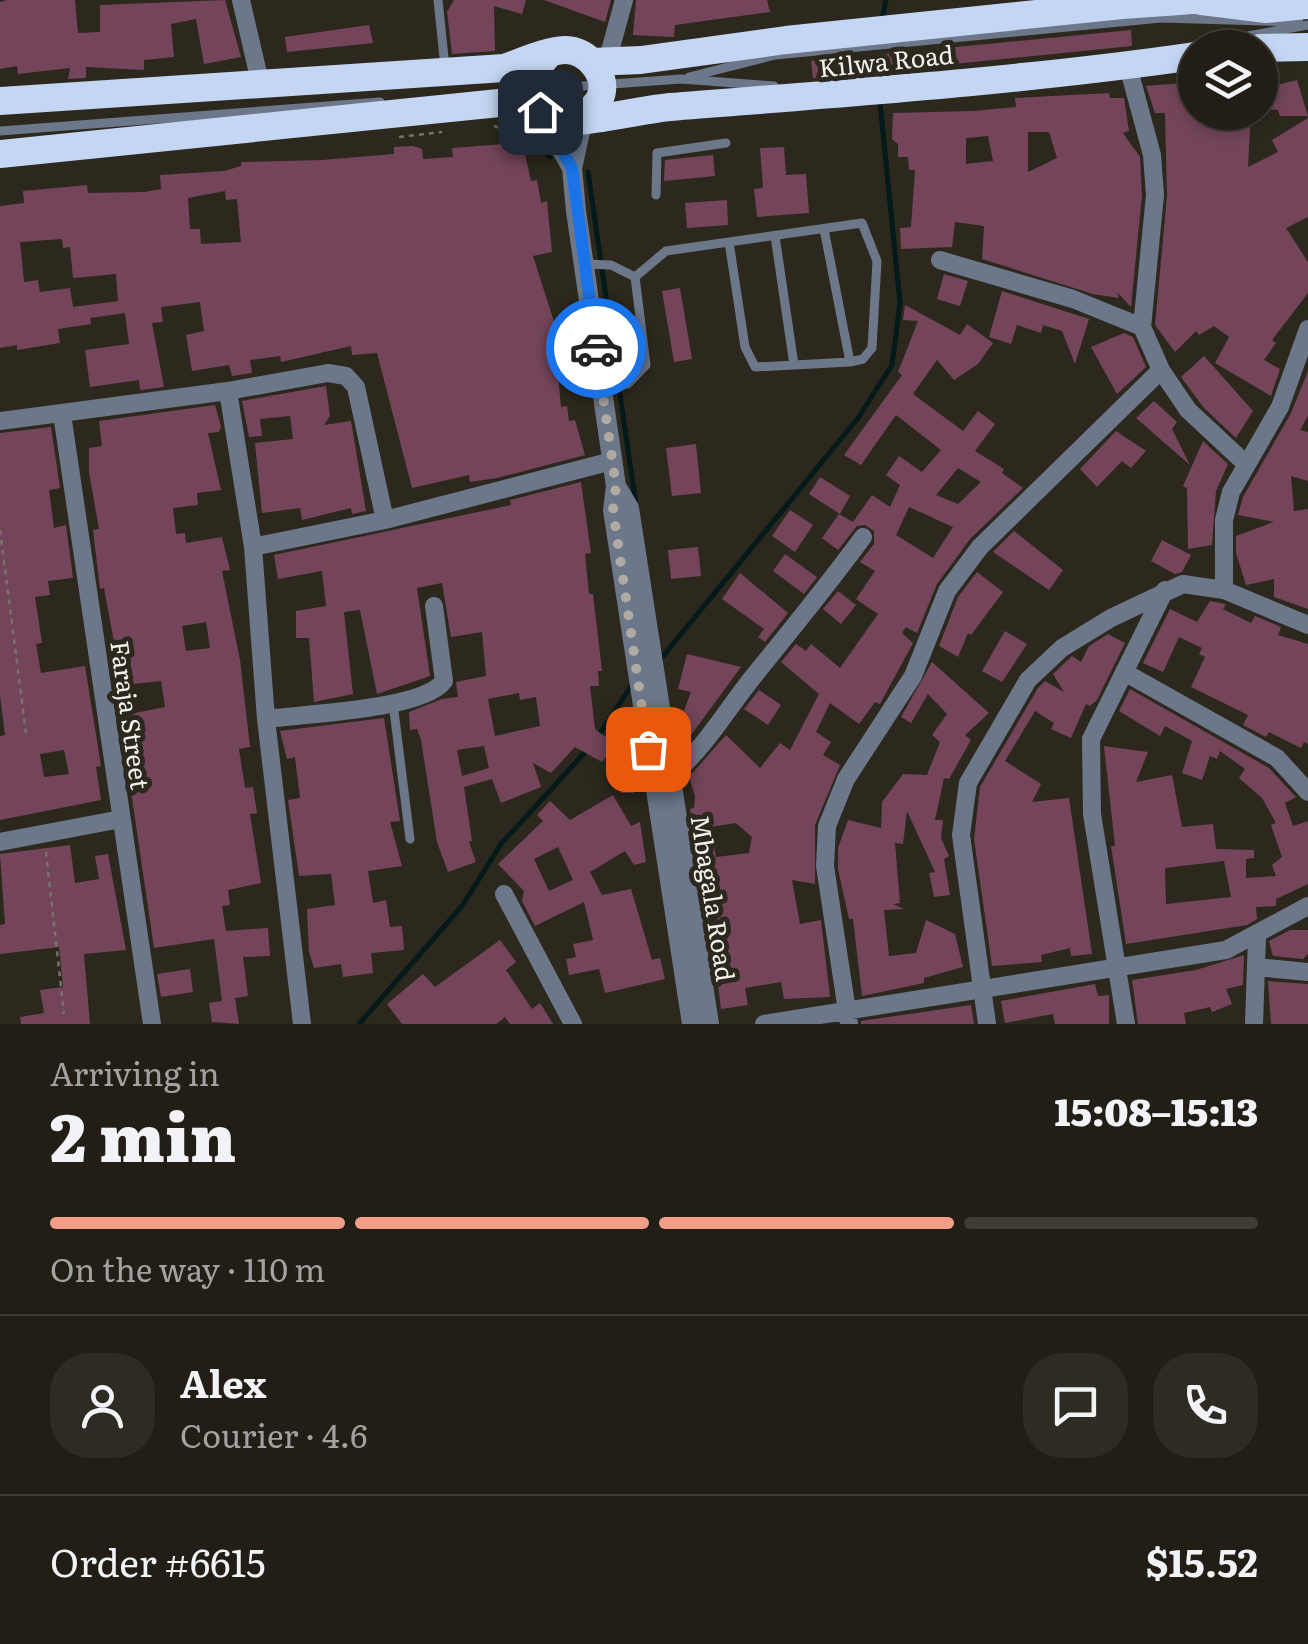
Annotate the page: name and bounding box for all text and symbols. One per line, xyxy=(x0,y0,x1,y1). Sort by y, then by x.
map controls xyxy=(1178,30,1278,130)
button: layers xyxy=(1178,30,1278,130)
street label: Kilwa Road xyxy=(817,35,955,85)
pin xyxy=(498,70,583,155)
icon: home xyxy=(513,85,568,140)
courier xyxy=(546,298,646,398)
icon: car xyxy=(569,321,624,376)
street label: Faraja Street xyxy=(102,638,160,792)
pin xyxy=(606,707,691,792)
icon: bag xyxy=(621,722,676,777)
street label: Mbagala Road xyxy=(683,812,745,984)
text: Arriving in xyxy=(50,1048,220,1096)
text: 15:08–15:13 xyxy=(1055,1081,1258,1138)
text: 2 min xyxy=(50,1085,236,1182)
text: On the way · 110 m xyxy=(50,1244,325,1292)
button: person xyxy=(50,1353,155,1458)
text: Alex xyxy=(180,1353,266,1410)
button: chat xyxy=(1023,1353,1128,1458)
button: phone xyxy=(1153,1353,1258,1458)
text: Courier · 4.6 xyxy=(180,1410,367,1458)
text: Order #6615 xyxy=(50,1532,265,1589)
text: $15.52 xyxy=(1146,1532,1258,1589)

